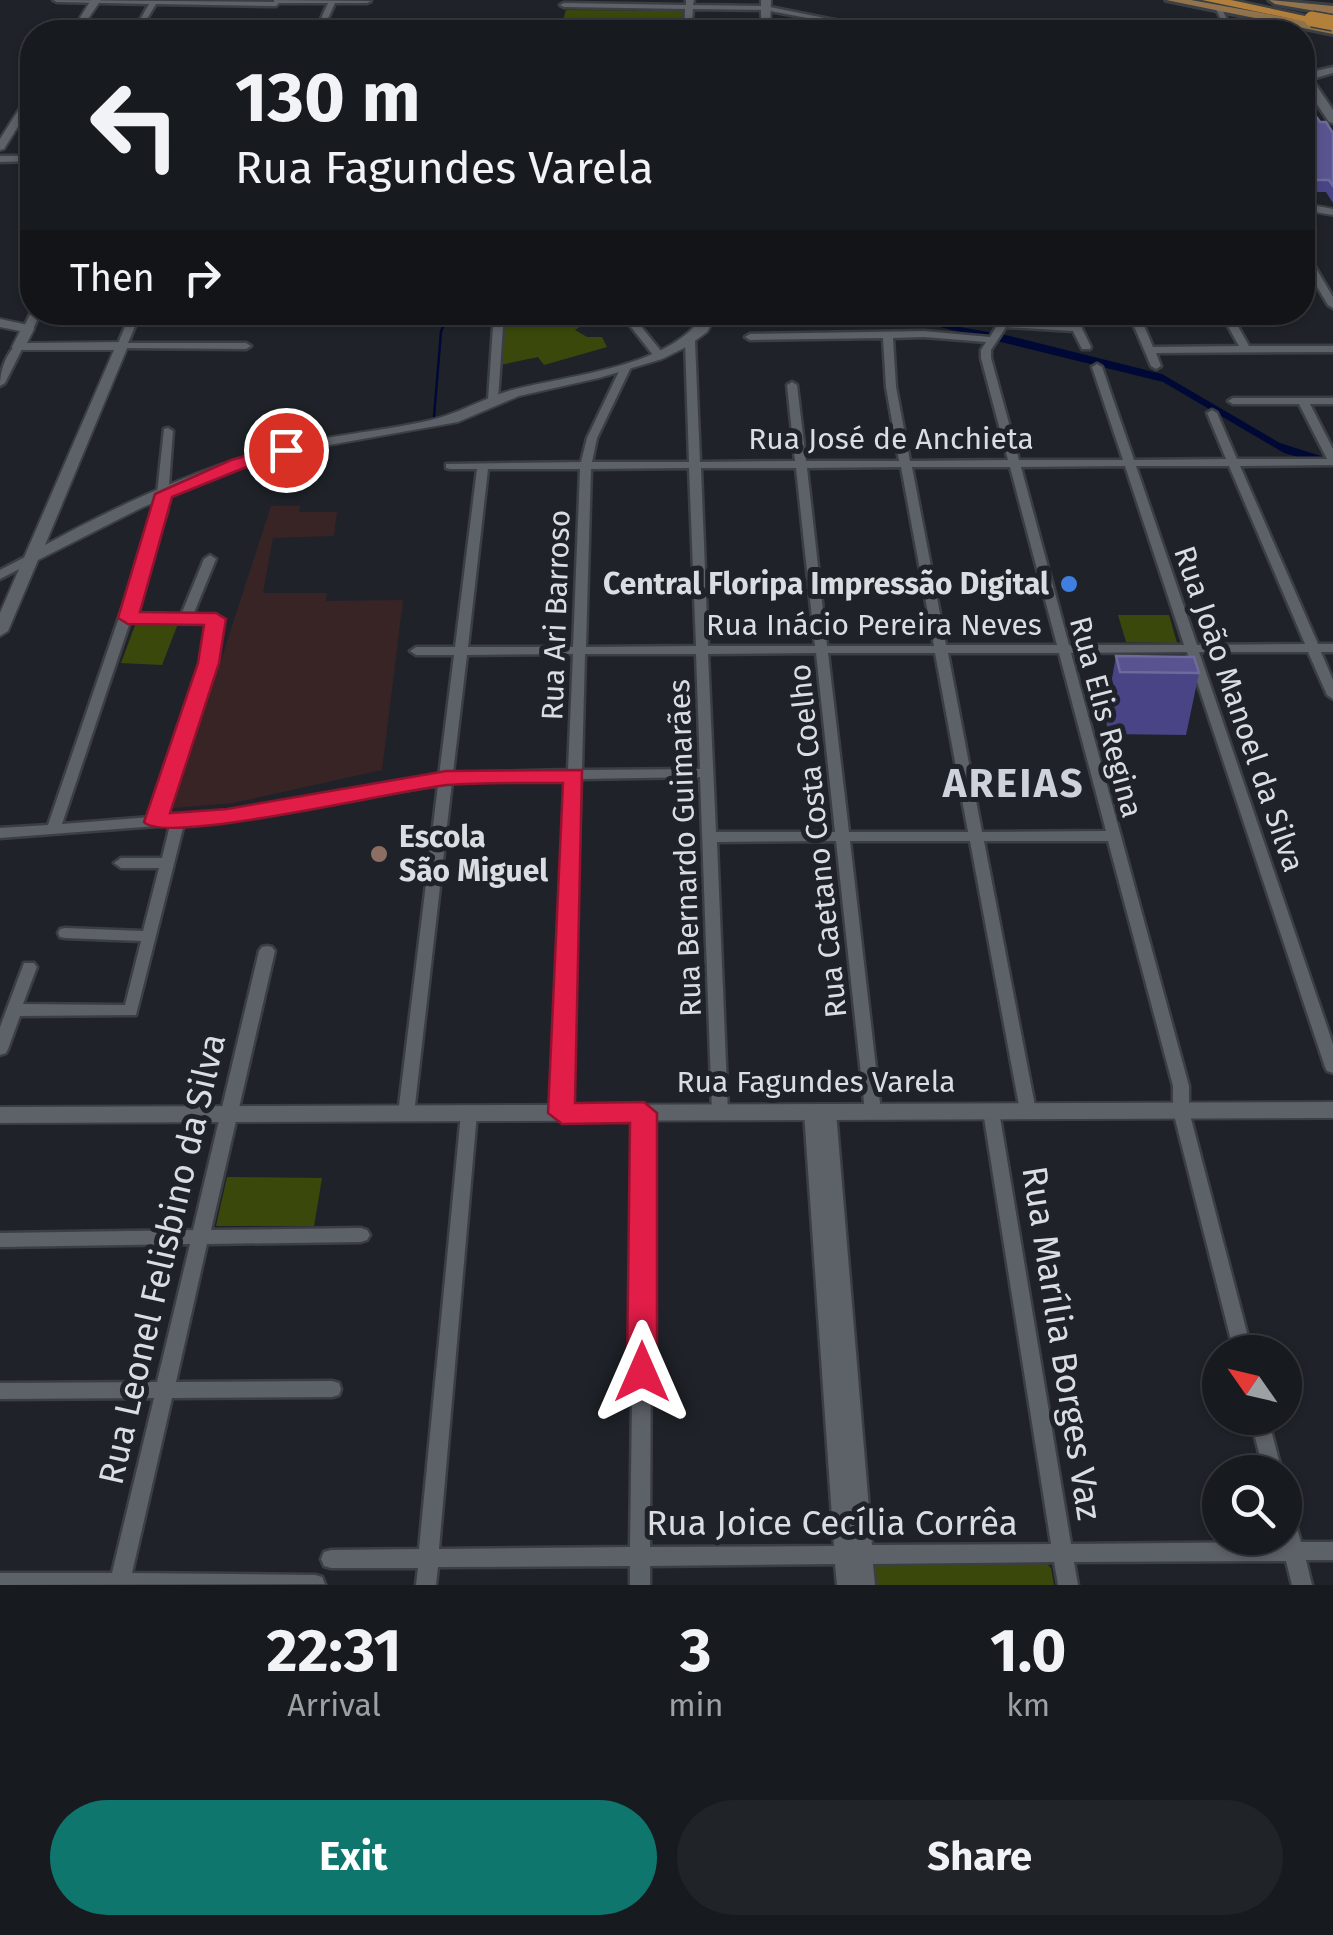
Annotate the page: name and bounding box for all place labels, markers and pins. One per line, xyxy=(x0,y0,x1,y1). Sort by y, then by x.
pin xyxy=(244,408,329,493)
place label: Central Floripa Impressão Digital xyxy=(603,566,1049,602)
marker: Central Floripa Impressão Digital xyxy=(1058,573,1080,595)
place label: Escola São Miguel xyxy=(399,819,548,889)
marker: Escola São Miguel xyxy=(368,843,390,865)

